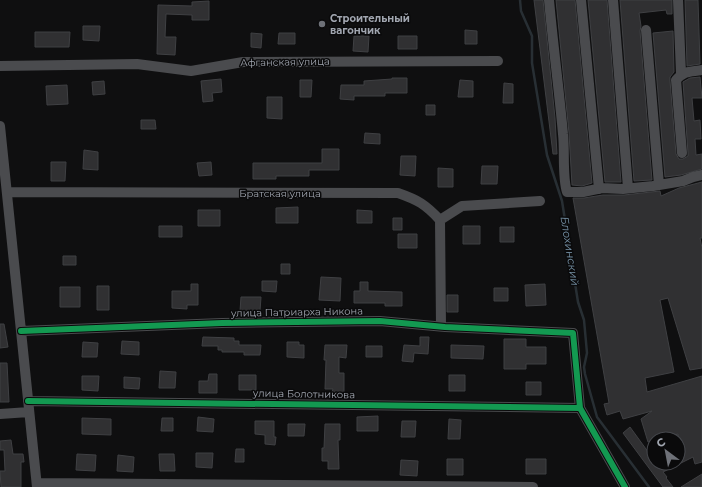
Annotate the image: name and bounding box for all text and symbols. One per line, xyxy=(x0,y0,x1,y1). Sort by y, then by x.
place label: Строительный вагончик xyxy=(330,12,410,37)
marker: Строительный вагончик xyxy=(317,19,327,29)
street label: Афганская улица xyxy=(240,55,330,69)
street label: Братская улица xyxy=(239,187,321,200)
water label: Блохинский xyxy=(558,215,582,287)
street label: улица Патриарха Никона xyxy=(230,304,363,320)
street label: улица Болотникова xyxy=(252,387,355,401)
north arrow xyxy=(646,431,686,471)
text: С xyxy=(654,434,668,451)

